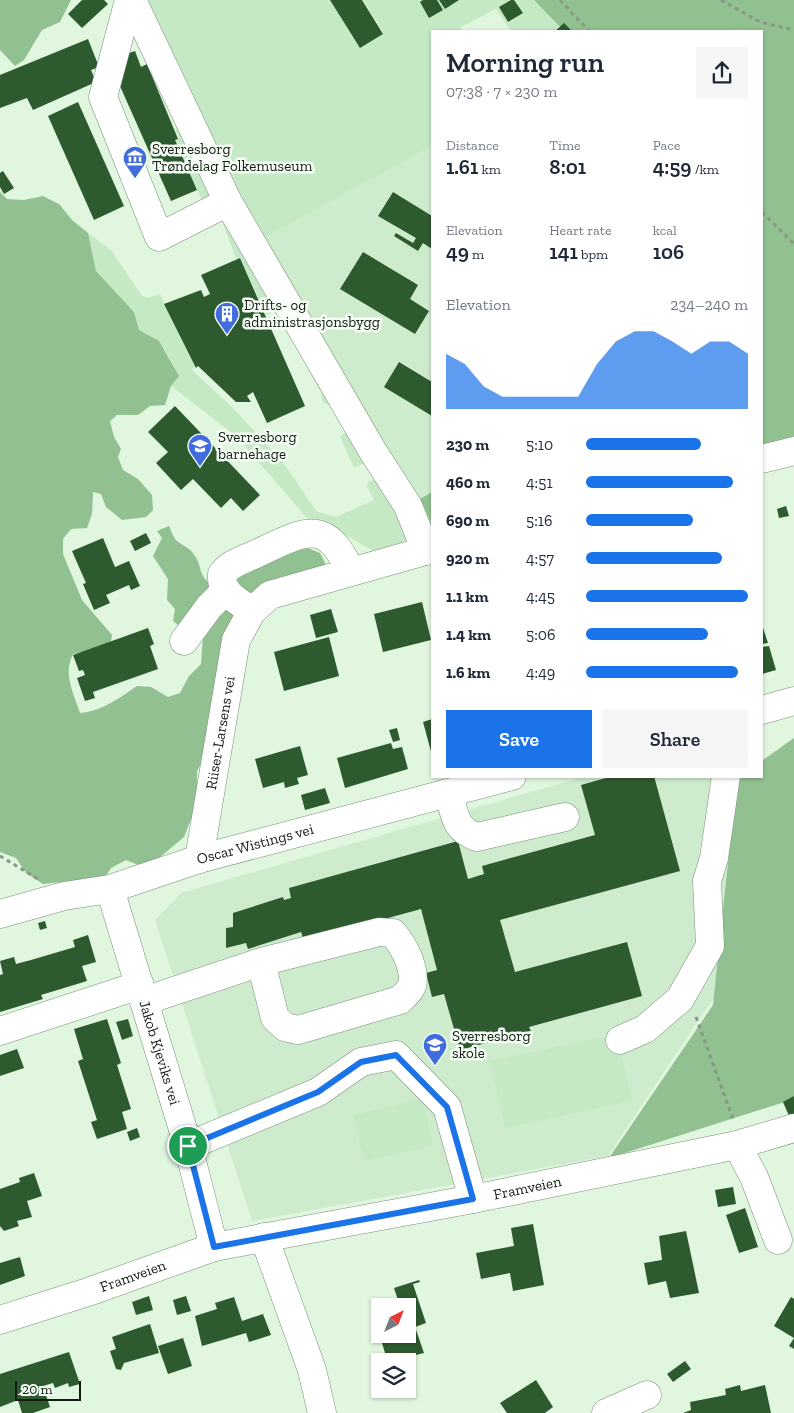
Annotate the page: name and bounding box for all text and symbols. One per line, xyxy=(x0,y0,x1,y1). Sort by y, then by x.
text: Morning run xyxy=(446,46,604,79)
button: share xyxy=(696,47,748,99)
text: 07:38 · 7 × 230 m xyxy=(446,82,557,101)
text: Distance xyxy=(446,137,499,154)
text: Time xyxy=(549,137,581,154)
text: Pace xyxy=(653,137,680,154)
place label: Sverresborg Trøndelag Folkemuseum xyxy=(152,140,313,175)
museum icon: Sverresborg Trøndelag Folkemuseum xyxy=(122,145,148,179)
text: 1.61 xyxy=(446,154,478,179)
text: 8:01 xyxy=(549,154,586,179)
text: 4:59 xyxy=(653,154,692,179)
text: km xyxy=(478,161,501,178)
text: /km xyxy=(692,161,719,178)
text: Elevation xyxy=(446,222,503,239)
text: Heart rate xyxy=(549,222,612,239)
text: kcal xyxy=(653,222,677,239)
text: 49 xyxy=(446,239,469,264)
text: 141 xyxy=(549,239,578,264)
text: 106 xyxy=(653,239,684,264)
text: m xyxy=(469,246,484,263)
text: bpm xyxy=(578,246,608,263)
text: Elevation xyxy=(446,295,511,314)
text: 234–240 m xyxy=(670,295,748,314)
place label: Drifts- og administrasjonsbygg xyxy=(244,296,380,331)
building icon: Drifts- og administrasjonsbygg xyxy=(214,301,240,335)
place label: Sverresborg barnehage xyxy=(217,428,297,463)
school or university icon: Sverresborg barnehage xyxy=(187,433,213,467)
text: 230 m xyxy=(446,435,489,454)
text: 5:10 xyxy=(526,435,553,454)
text: 460 m xyxy=(446,473,490,492)
text: 4:51 xyxy=(526,473,553,492)
text: 690 m xyxy=(446,511,489,530)
text: 5:16 xyxy=(526,511,552,530)
text: 920 m xyxy=(446,549,489,568)
text: 4:57 xyxy=(526,549,554,568)
text: 1.1 km xyxy=(446,587,488,606)
text: 4:45 xyxy=(526,587,555,606)
text: 1.4 km xyxy=(446,625,491,644)
text: 5:06 xyxy=(526,625,556,644)
text: 1.6 km xyxy=(446,663,490,682)
text: 4:49 xyxy=(526,663,555,682)
street label: Riiser-Larsens vei xyxy=(202,675,239,791)
button: Save xyxy=(446,710,592,768)
button: Share xyxy=(602,710,748,768)
street label: Oscar Wistings vei xyxy=(195,820,315,868)
street label: Jakob Kjeviks vei xyxy=(135,998,184,1107)
place label: Sverresborg skole xyxy=(452,1027,531,1062)
school or university icon: Sverresborg skole xyxy=(422,1032,448,1066)
pin xyxy=(167,1125,209,1167)
icon: arrive xyxy=(174,1132,202,1160)
street label: Framveien xyxy=(492,1172,563,1204)
street label: Framveien xyxy=(97,1256,169,1296)
north arrow xyxy=(371,1298,416,1342)
map controls xyxy=(371,1298,416,1398)
button: layers xyxy=(371,1353,416,1398)
scale bar xyxy=(15,1378,81,1401)
text: 20 m xyxy=(22,1381,53,1398)

